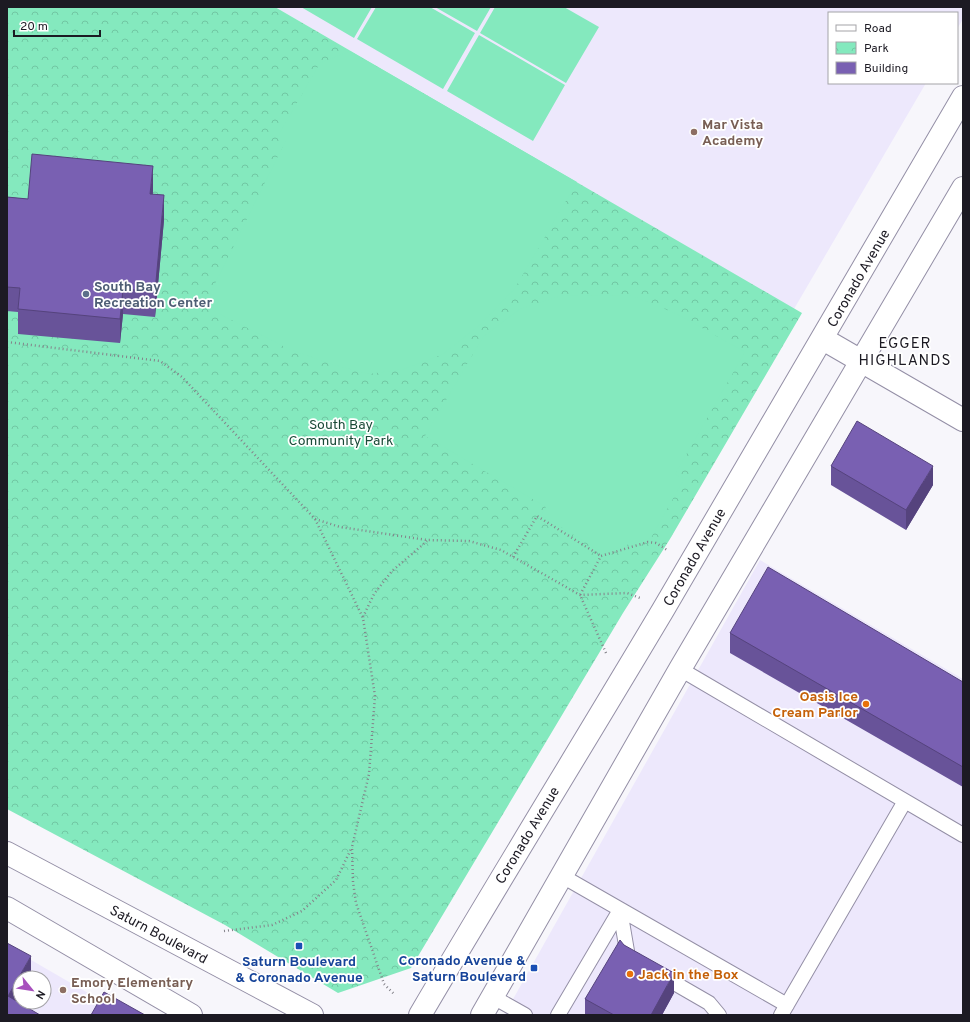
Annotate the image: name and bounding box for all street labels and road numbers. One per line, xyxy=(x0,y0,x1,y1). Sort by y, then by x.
street label: Coronado Avenue xyxy=(824,227,894,331)
street label: Coronado Avenue xyxy=(660,506,730,610)
street label: Coronado Avenue xyxy=(493,784,564,887)
street label: Saturn Boulevard xyxy=(106,902,210,968)

